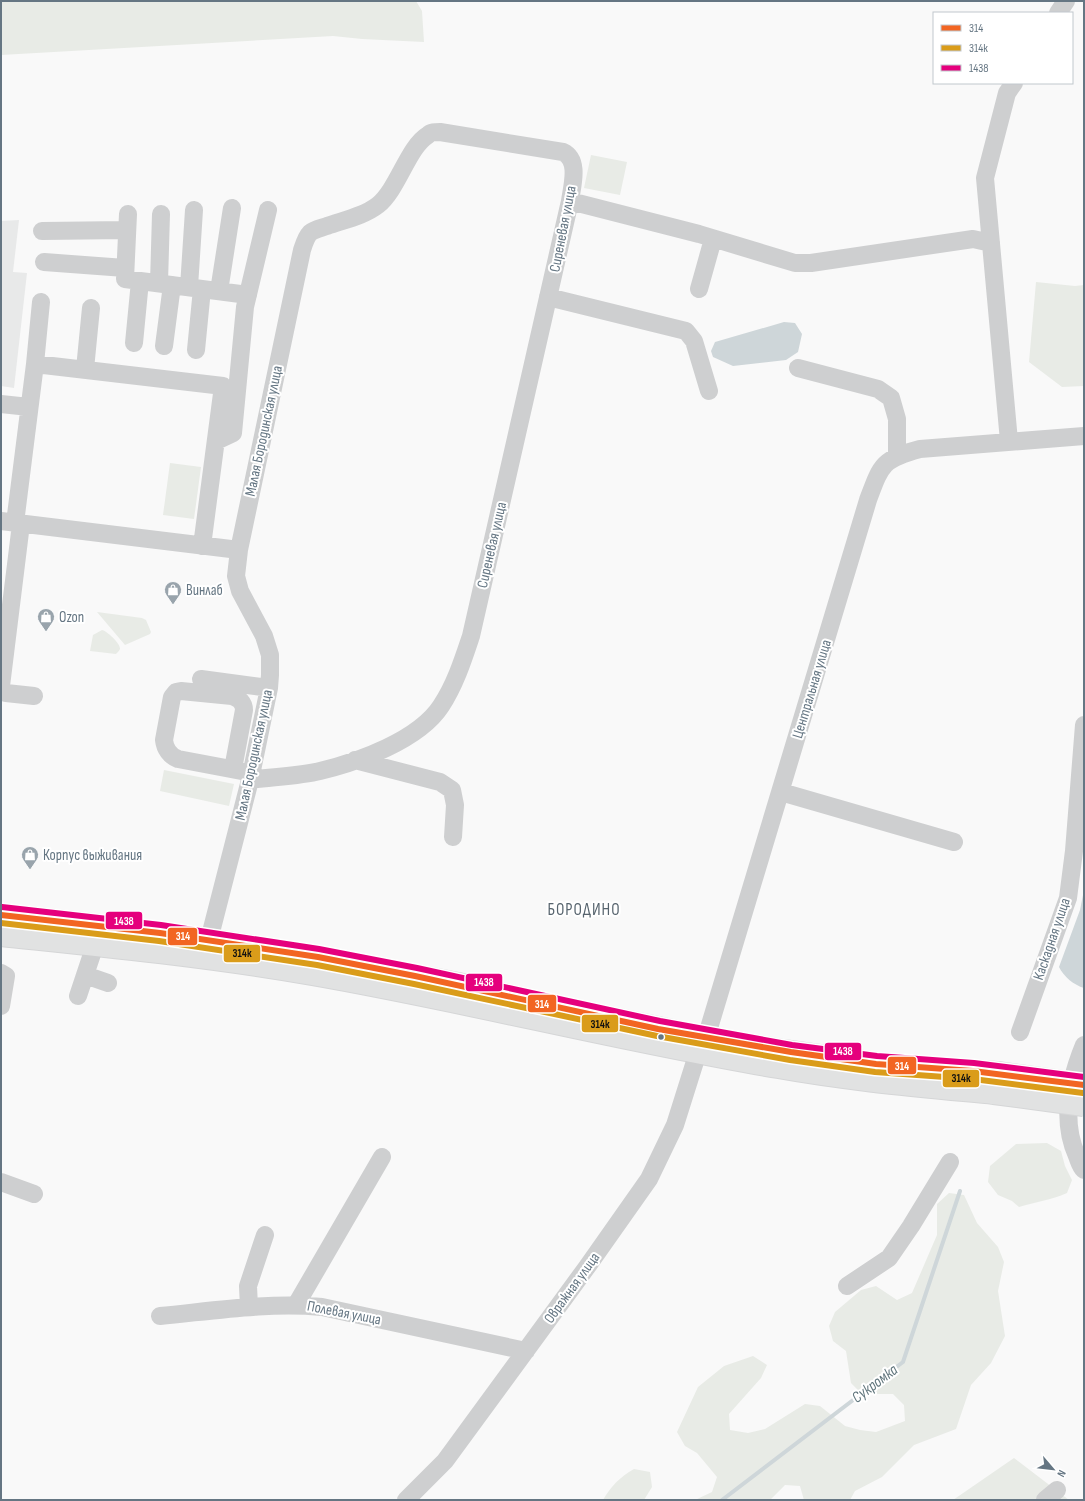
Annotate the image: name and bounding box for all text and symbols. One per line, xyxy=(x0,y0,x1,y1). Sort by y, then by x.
legend xyxy=(933,12,1073,84)
text: 314 xyxy=(969,21,983,36)
text: 314к xyxy=(969,41,988,56)
text: 1438 xyxy=(969,61,989,76)
street label: Сиреневая улица xyxy=(545,184,581,274)
street label: Малая Бородинская улица xyxy=(241,364,287,498)
street label: Сиреневая улица xyxy=(473,500,511,590)
shop icon: Винлаб xyxy=(163,580,183,605)
place label: Винлаб xyxy=(186,581,223,600)
shop icon: Ozon xyxy=(36,607,56,632)
place label: Ozon xyxy=(59,608,84,627)
street label: Центральная улица xyxy=(788,637,836,741)
street label: Малая Бородинская улица xyxy=(231,688,277,822)
shop icon: Корпус выживания xyxy=(20,845,40,870)
place label: Корпус выживания xyxy=(43,846,142,865)
street label: Каскадная улица xyxy=(1029,895,1075,983)
district label: БОРОДИНО xyxy=(547,900,621,920)
line badge: 1438 xyxy=(105,911,143,930)
text: 1438 xyxy=(114,915,134,928)
line badge: 314 xyxy=(167,927,198,946)
text: 314 xyxy=(176,930,190,943)
line badge: 314к xyxy=(223,944,261,963)
text: 314к xyxy=(232,947,252,960)
line badge: 1438 xyxy=(465,973,503,992)
text: 1438 xyxy=(474,976,494,989)
line badge: 314 xyxy=(527,994,557,1013)
text: 314 xyxy=(535,998,549,1011)
line badge: 314к xyxy=(581,1014,619,1033)
text: 314к xyxy=(590,1018,610,1031)
unlabelled marker xyxy=(656,1032,666,1042)
line badge: 1438 xyxy=(824,1042,862,1061)
text: 1438 xyxy=(833,1045,853,1058)
line badge: 314 xyxy=(887,1056,917,1075)
text: 314 xyxy=(895,1060,909,1073)
line badge: 314к xyxy=(942,1069,980,1088)
text: 314к xyxy=(951,1072,971,1085)
street label: Овражная улица xyxy=(540,1249,604,1327)
street label: Полевая улица xyxy=(306,1297,383,1329)
water label: Сукромка xyxy=(848,1360,902,1407)
north arrow xyxy=(1033,1449,1073,1489)
text: N xyxy=(1054,1468,1069,1479)

